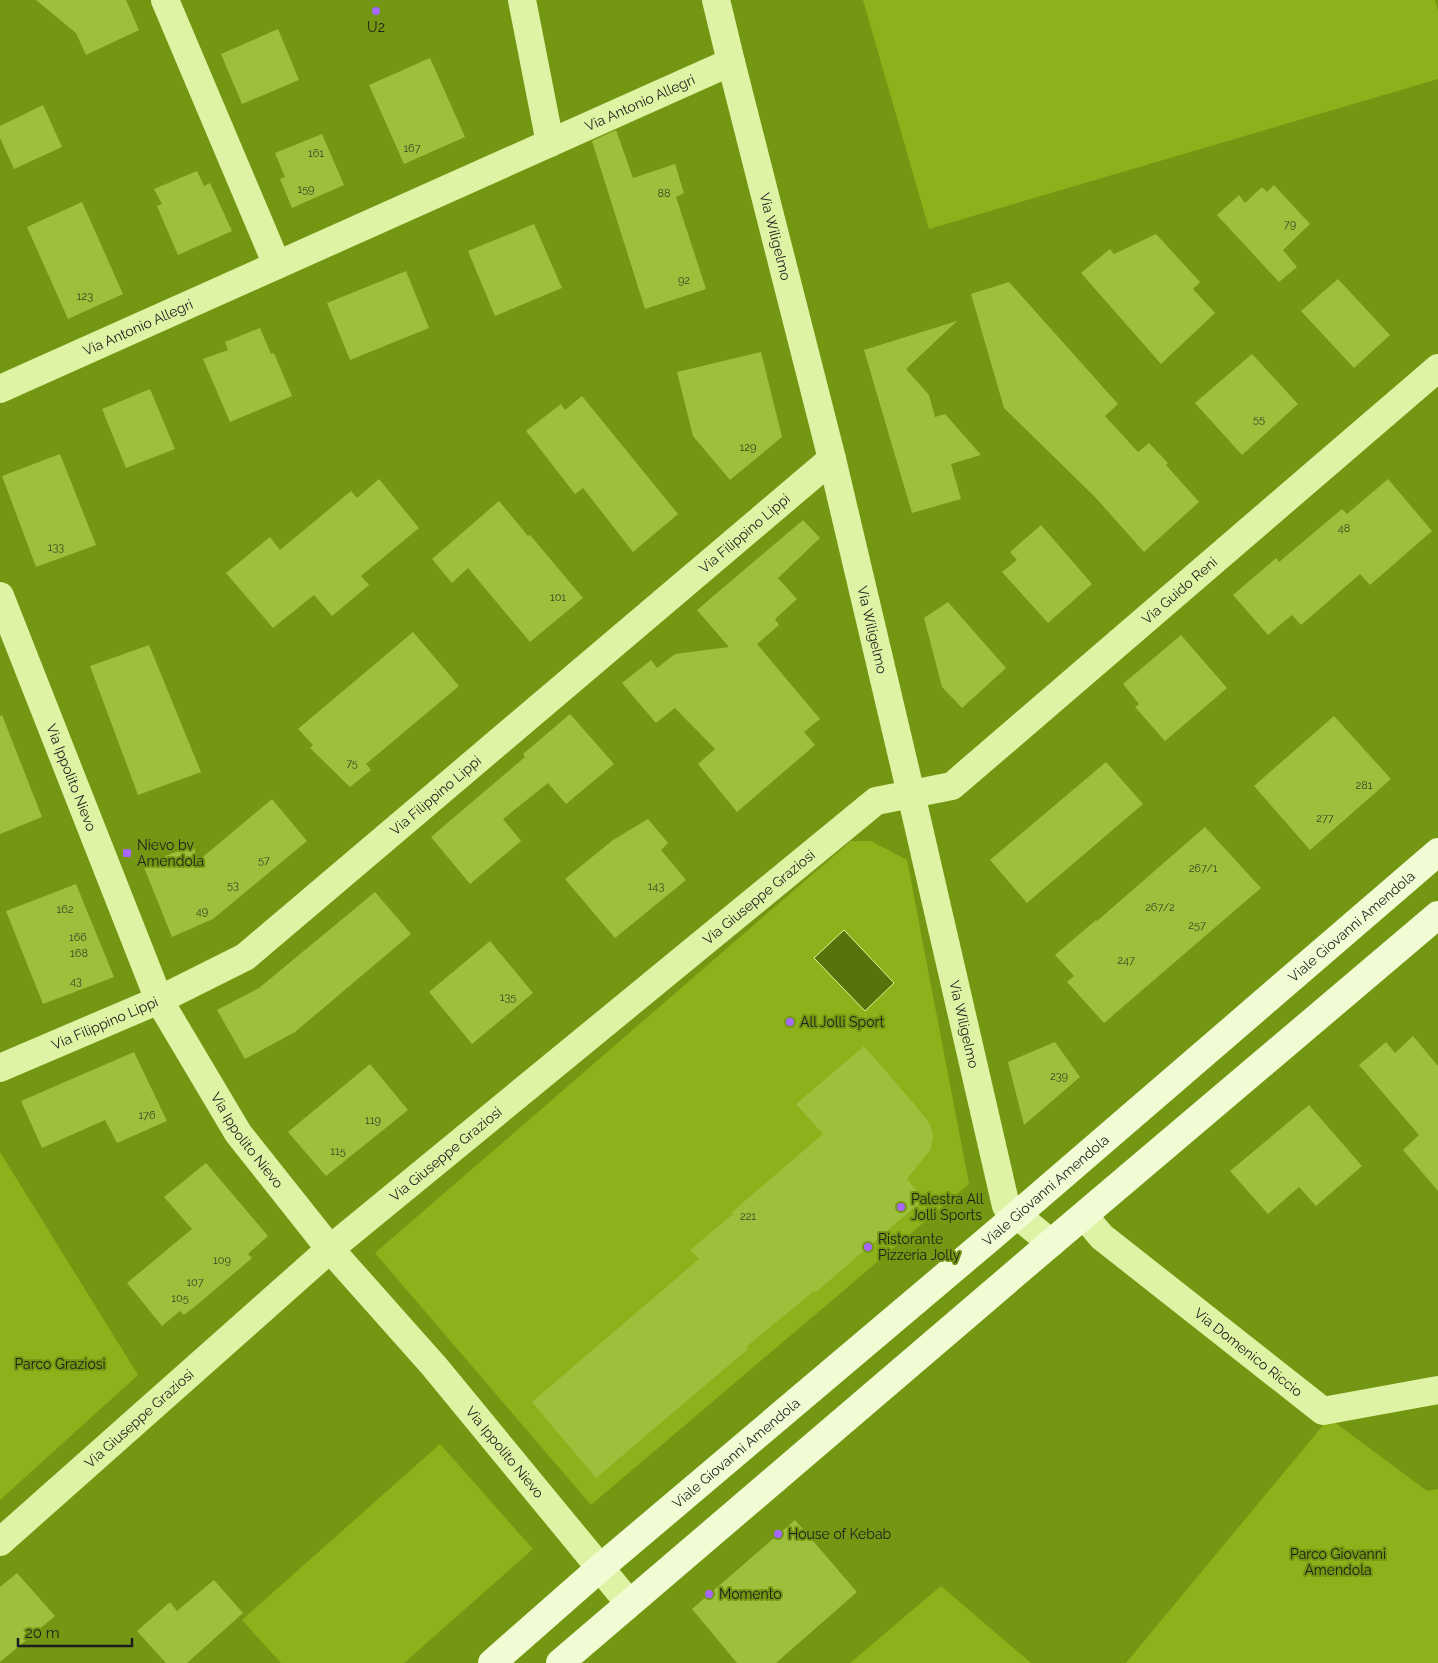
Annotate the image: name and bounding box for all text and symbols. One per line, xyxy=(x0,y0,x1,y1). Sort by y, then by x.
marker: U2 xyxy=(370,5,382,17)
place label: U2 xyxy=(367,19,385,35)
street label: Via Antonio Allegri xyxy=(583,71,697,134)
house number: 167 xyxy=(403,142,421,155)
house number: 161 xyxy=(308,147,324,160)
house number: 159 xyxy=(297,183,315,196)
house number: 88 xyxy=(657,187,671,200)
street label: Via Wiligelmo xyxy=(757,191,794,282)
house number: 79 xyxy=(1284,218,1296,231)
house number: 92 xyxy=(678,274,690,287)
house number: 123 xyxy=(77,290,93,303)
street label: Via Antonio Allegri xyxy=(80,296,195,359)
house number: 55 xyxy=(1253,413,1265,426)
house number: 129 xyxy=(740,441,756,454)
street label: Via Filippino Lippi xyxy=(696,490,793,576)
house number: 48 xyxy=(1338,522,1350,535)
house number: 133 xyxy=(48,541,64,554)
street label: Via Guido Reni xyxy=(1138,554,1220,627)
street label: Via Wiligelmo xyxy=(854,584,890,675)
house number: 101 xyxy=(550,591,566,604)
street label: Via Ippolito Nievo xyxy=(43,722,100,833)
street label: Via Filippino Lippi xyxy=(387,752,484,838)
house number: 75 xyxy=(346,757,358,770)
house number: 281 xyxy=(1356,779,1373,792)
house number: 277 xyxy=(1316,812,1334,825)
place label: Nievo bv Amendola xyxy=(137,837,204,869)
marker: Nievo bv Amendola xyxy=(121,847,133,859)
street label: Via Giuseppe Graziosi xyxy=(700,847,818,948)
house number: 57 xyxy=(258,854,270,867)
house number: 267/1 xyxy=(1189,862,1218,875)
street label: Viale Giovanni Amendola xyxy=(1285,868,1418,985)
house number: 53 xyxy=(227,879,239,892)
house number: 143 xyxy=(648,880,664,893)
house number: 267/2 xyxy=(1145,901,1175,914)
house number: 162 xyxy=(56,903,74,916)
house number: 49 xyxy=(196,905,208,918)
house number: 257 xyxy=(1188,919,1206,932)
house number: 166 xyxy=(69,931,87,944)
house number: 168 xyxy=(70,947,88,960)
house number: 247 xyxy=(1117,954,1135,967)
house number: 43 xyxy=(70,975,82,988)
street label: Via Wiligelmo xyxy=(946,979,982,1070)
house number: 135 xyxy=(500,991,516,1004)
street label: Via Filippino Lippi xyxy=(49,993,160,1053)
place label: All Jolli Sport xyxy=(800,1014,884,1030)
marker: All Jolli Sport xyxy=(784,1016,796,1028)
house number: 239 xyxy=(1050,1070,1068,1083)
street label: Via Ippolito Nievo xyxy=(208,1090,287,1191)
street label: Via Giuseppe Graziosi xyxy=(387,1103,505,1205)
house number: 176 xyxy=(138,1109,156,1122)
house number: 119 xyxy=(365,1114,381,1127)
street label: Viale Giovanni Amendola xyxy=(979,1131,1112,1249)
house number: 115 xyxy=(330,1145,346,1158)
place label: Palestra All Jolli Sports xyxy=(911,1191,984,1223)
marker: Palestra All Jolli Sports xyxy=(895,1201,907,1213)
house number: 221 xyxy=(740,1210,756,1223)
place label: Ristorante Pizzeria Jolly xyxy=(878,1231,961,1263)
marker: Ristorante Pizzeria Jolly xyxy=(862,1241,874,1253)
house number: 109 xyxy=(213,1254,231,1267)
house number: 107 xyxy=(186,1276,204,1289)
house number: 105 xyxy=(171,1292,189,1305)
street label: Via Domenico Riccio xyxy=(1191,1305,1306,1400)
park label: Parco Graziosi xyxy=(14,1356,106,1372)
street label: Via Giuseppe Graziosi xyxy=(81,1366,197,1471)
street label: Viale Giovanni Amendola xyxy=(669,1395,803,1511)
street label: Via Ippolito Nievo xyxy=(463,1403,547,1501)
place label: House of Kebab xyxy=(788,1526,892,1542)
marker: House of Kebab xyxy=(772,1528,784,1540)
park label: Parco Giovanni Amendola xyxy=(1290,1546,1386,1578)
place label: Momento xyxy=(719,1586,782,1602)
marker: Momento xyxy=(703,1588,715,1600)
scale bar xyxy=(18,1616,131,1648)
text: 20 m xyxy=(25,1624,60,1642)

